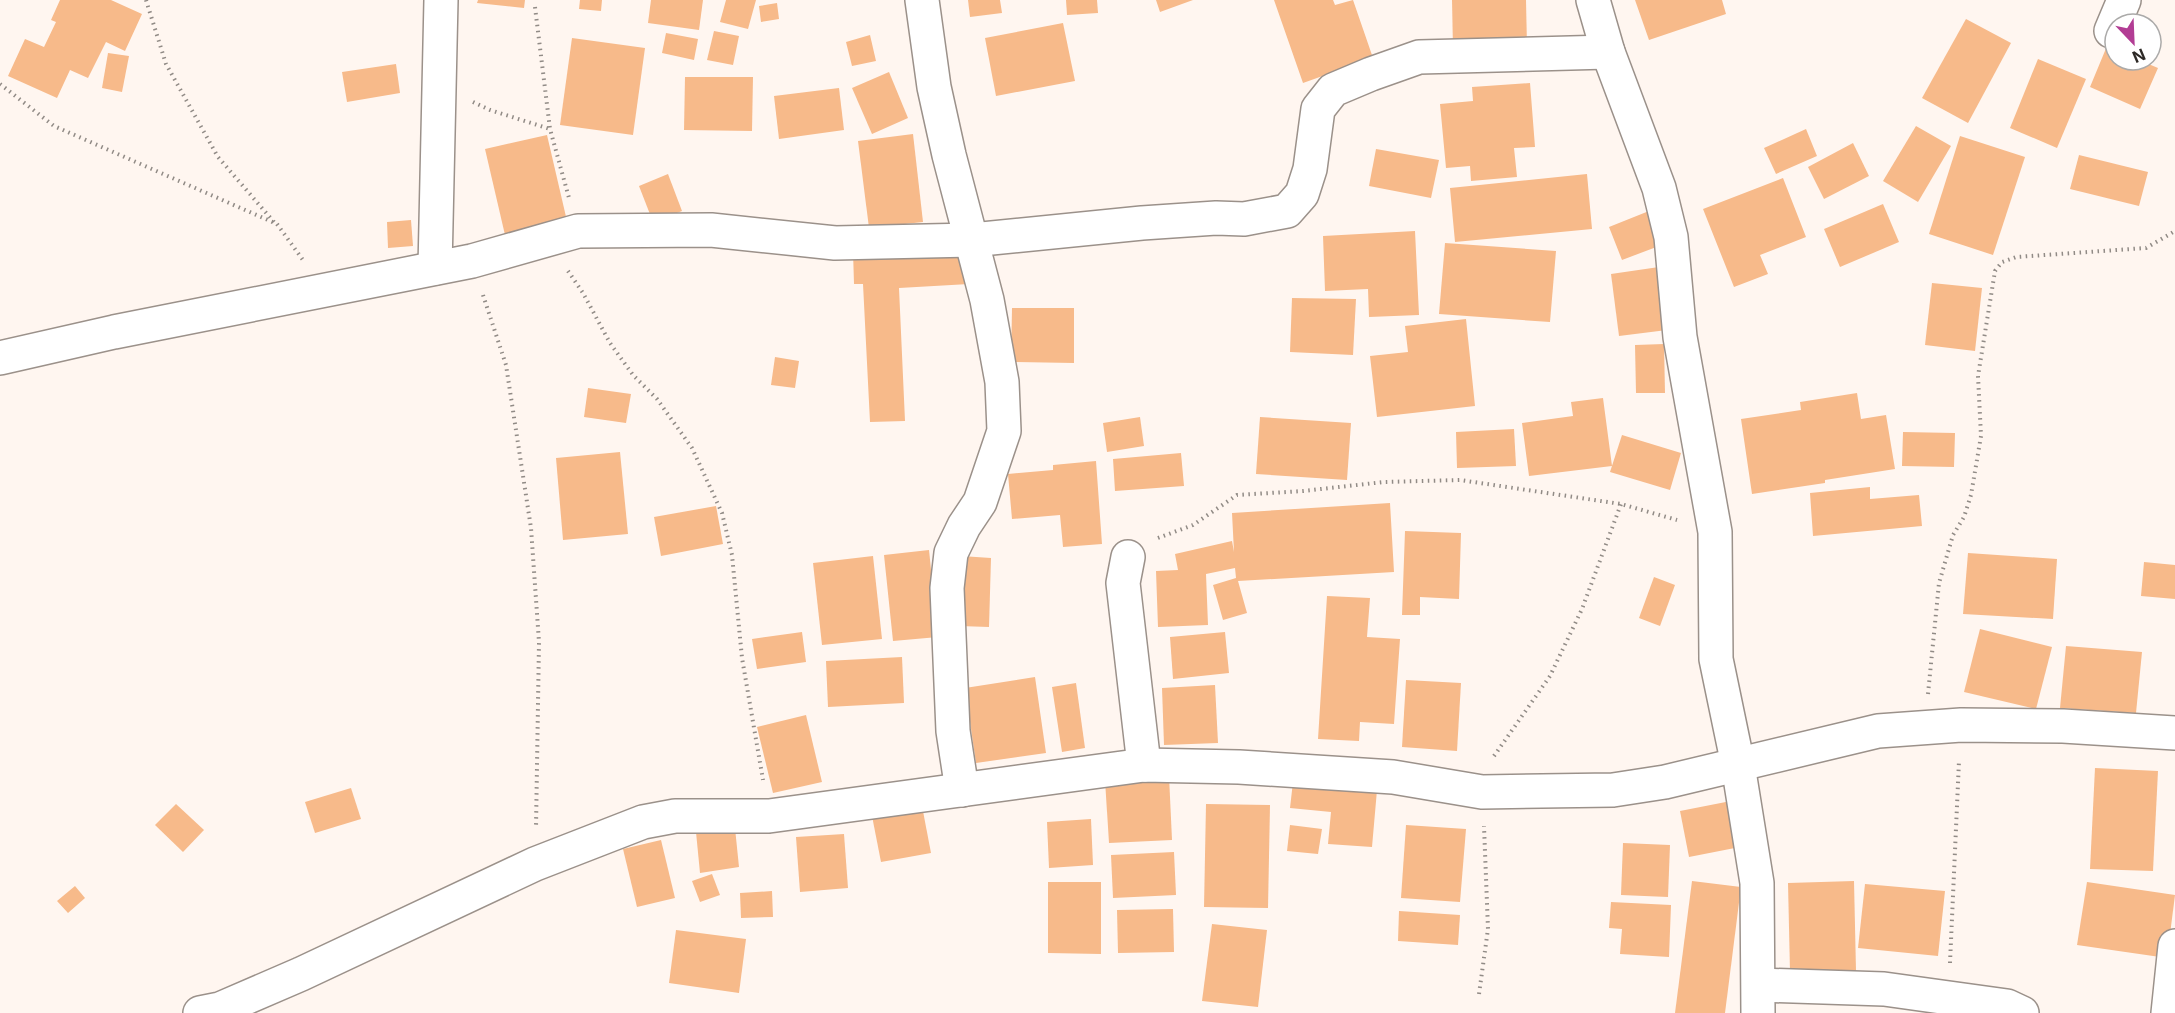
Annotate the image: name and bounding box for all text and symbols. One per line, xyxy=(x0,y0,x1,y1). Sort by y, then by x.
north arrow xyxy=(2103,12,2163,72)
text: N xyxy=(2129,44,2148,67)

